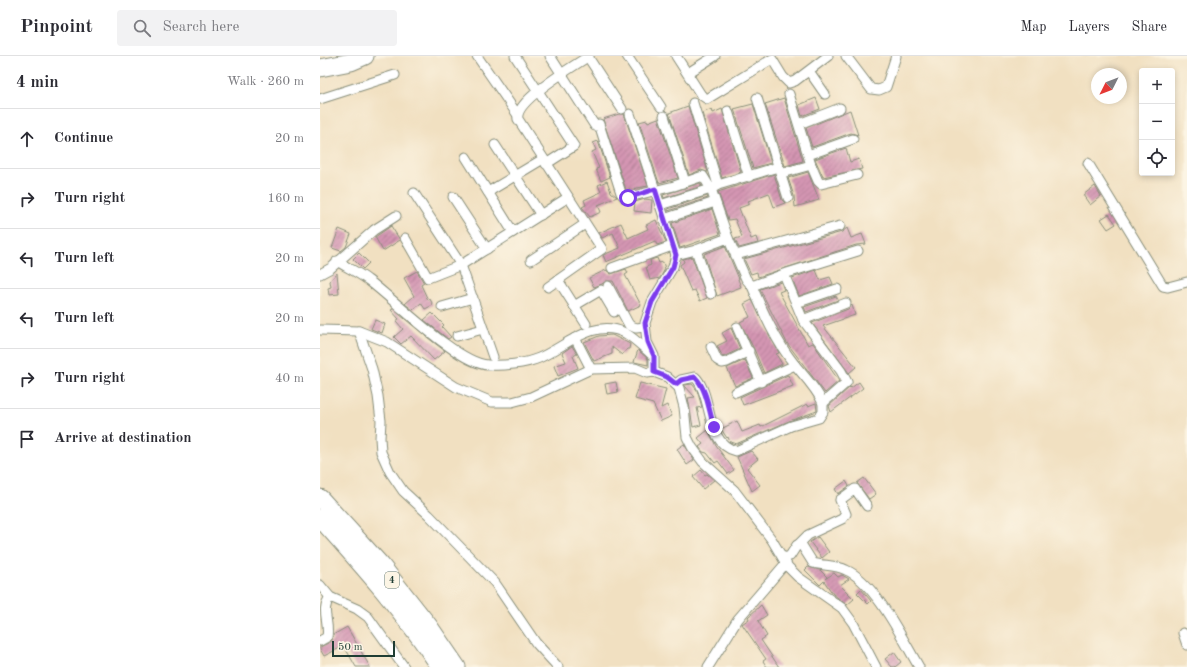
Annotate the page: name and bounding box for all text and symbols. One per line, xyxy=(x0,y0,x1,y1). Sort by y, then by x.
search box xyxy=(117,10,397,46)
icon: search xyxy=(131,17,153,39)
text: Pinpoint xyxy=(20,18,93,37)
text: Search here xyxy=(163,20,239,35)
text: Map xyxy=(1021,20,1047,34)
text: Layers xyxy=(1069,20,1110,34)
text: Share xyxy=(1132,20,1167,34)
north arrow xyxy=(1091,68,1127,104)
map controls xyxy=(1139,68,1175,176)
button: + xyxy=(1139,68,1175,104)
text: 4 min xyxy=(16,74,59,91)
text: Walk · 260 m xyxy=(227,75,304,88)
button: − xyxy=(1139,104,1175,140)
icon: ahead xyxy=(16,128,38,150)
text: Continue xyxy=(54,131,113,146)
text: 20 m xyxy=(275,132,304,145)
button: locate xyxy=(1139,140,1175,176)
icon: right xyxy=(16,188,38,210)
route start xyxy=(619,189,637,207)
text: Turn right xyxy=(54,191,125,206)
text: 160 m xyxy=(267,192,304,205)
icon: left xyxy=(16,248,38,270)
text: Turn left xyxy=(54,251,114,266)
text: 20 m xyxy=(275,252,304,265)
icon: left xyxy=(16,308,38,330)
text: Turn left xyxy=(54,311,114,326)
text: 20 m xyxy=(275,312,304,325)
icon: right xyxy=(16,368,38,390)
text: Turn right xyxy=(54,371,125,386)
text: 40 m xyxy=(275,372,304,385)
route end xyxy=(705,418,723,436)
icon: arrive xyxy=(16,428,38,450)
text: Arrive at destination xyxy=(54,431,192,446)
road number: 4 xyxy=(385,572,399,588)
scale bar xyxy=(332,639,395,658)
text: 50 m xyxy=(338,642,363,653)

